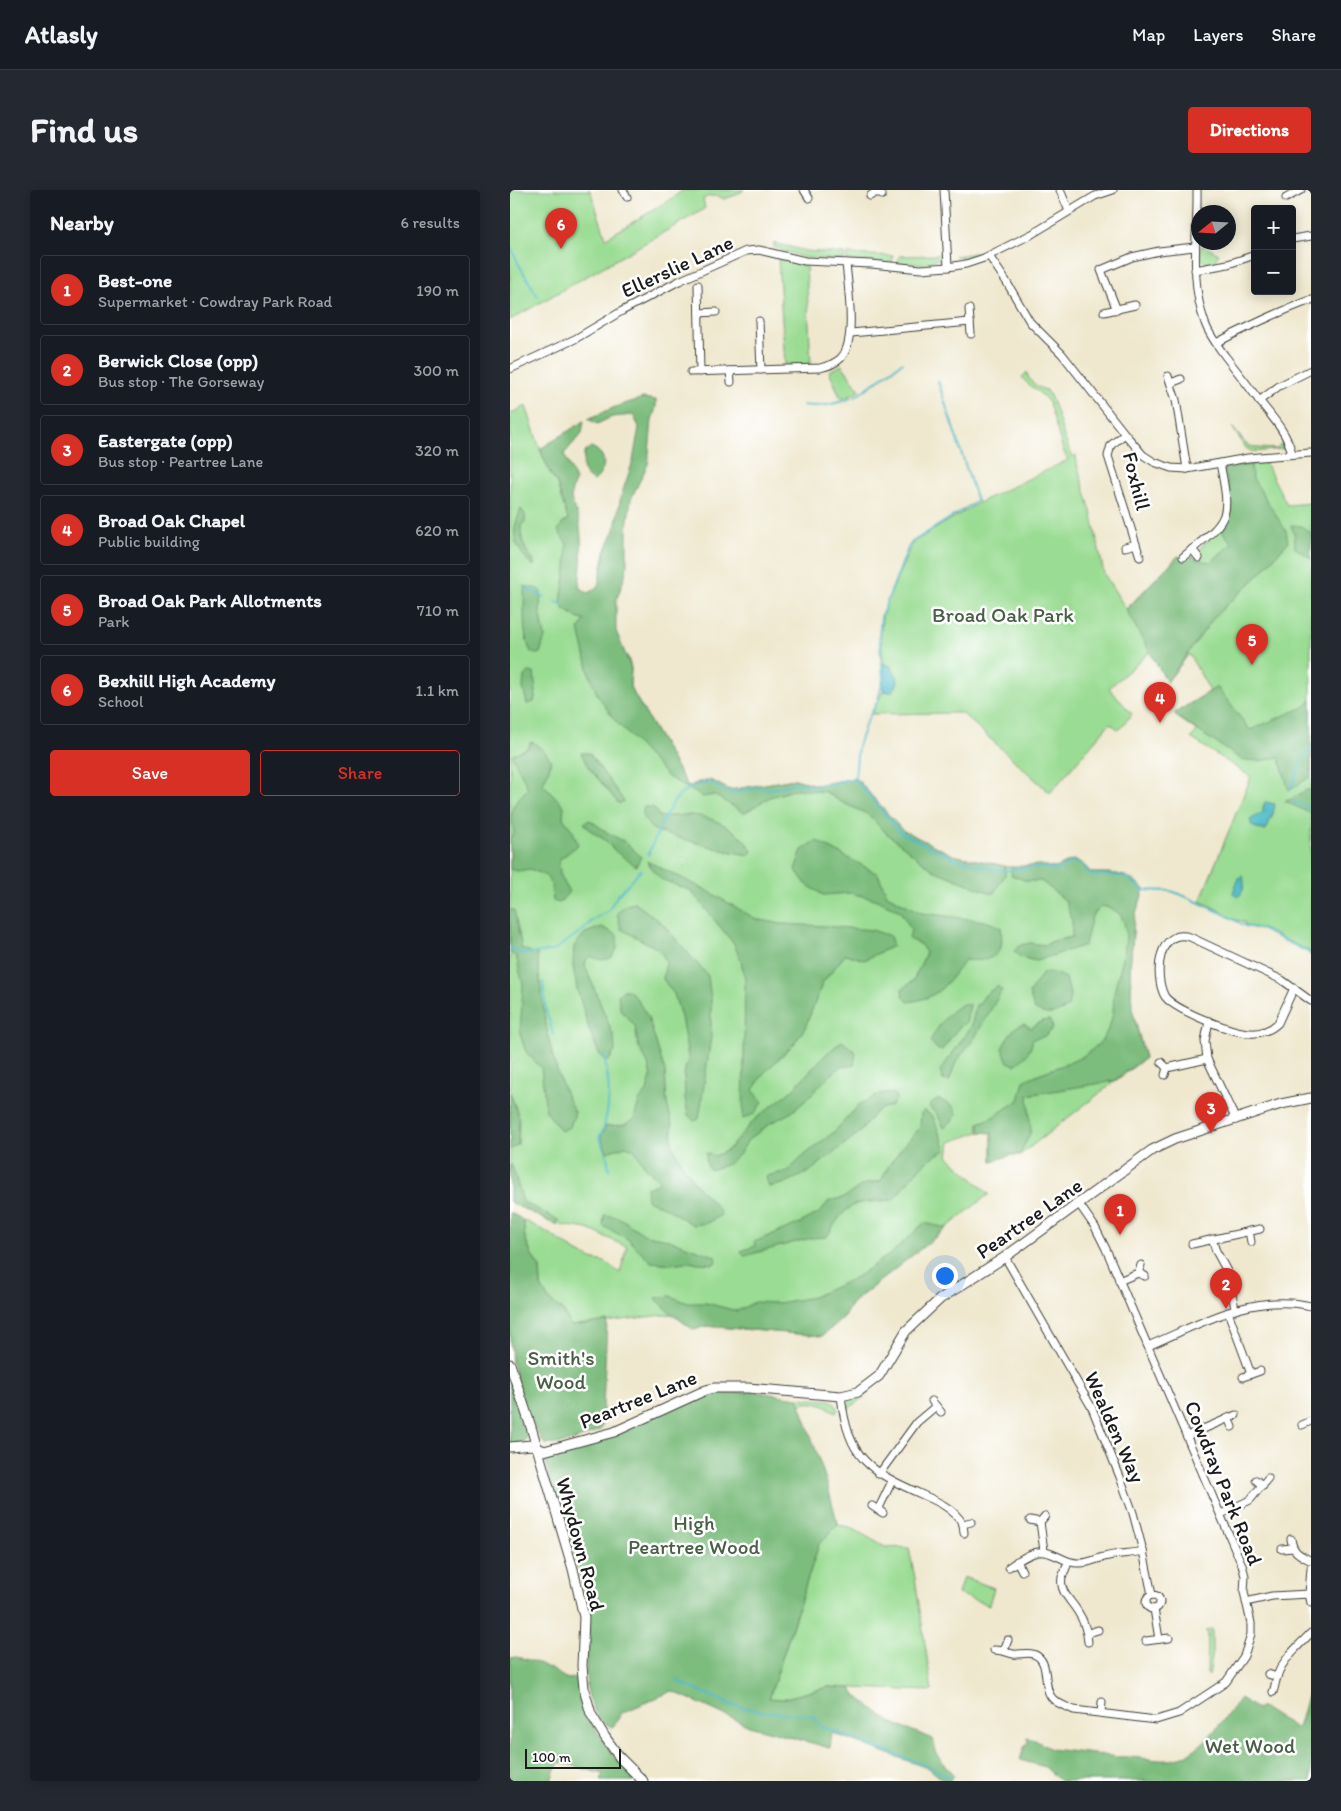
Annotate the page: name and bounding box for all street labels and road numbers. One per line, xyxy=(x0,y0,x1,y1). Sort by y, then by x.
street label: Ellerslie Lane xyxy=(617,229,737,303)
street label: Foxhill xyxy=(1118,449,1156,513)
street label: Peartree Lane xyxy=(971,1172,1087,1264)
street label: Peartree Lane xyxy=(576,1364,700,1434)
street label: Wealden Way xyxy=(1079,1367,1151,1487)
street label: Cowdray Park Road xyxy=(1180,1397,1269,1569)
street label: Whydown Road xyxy=(551,1475,611,1614)

